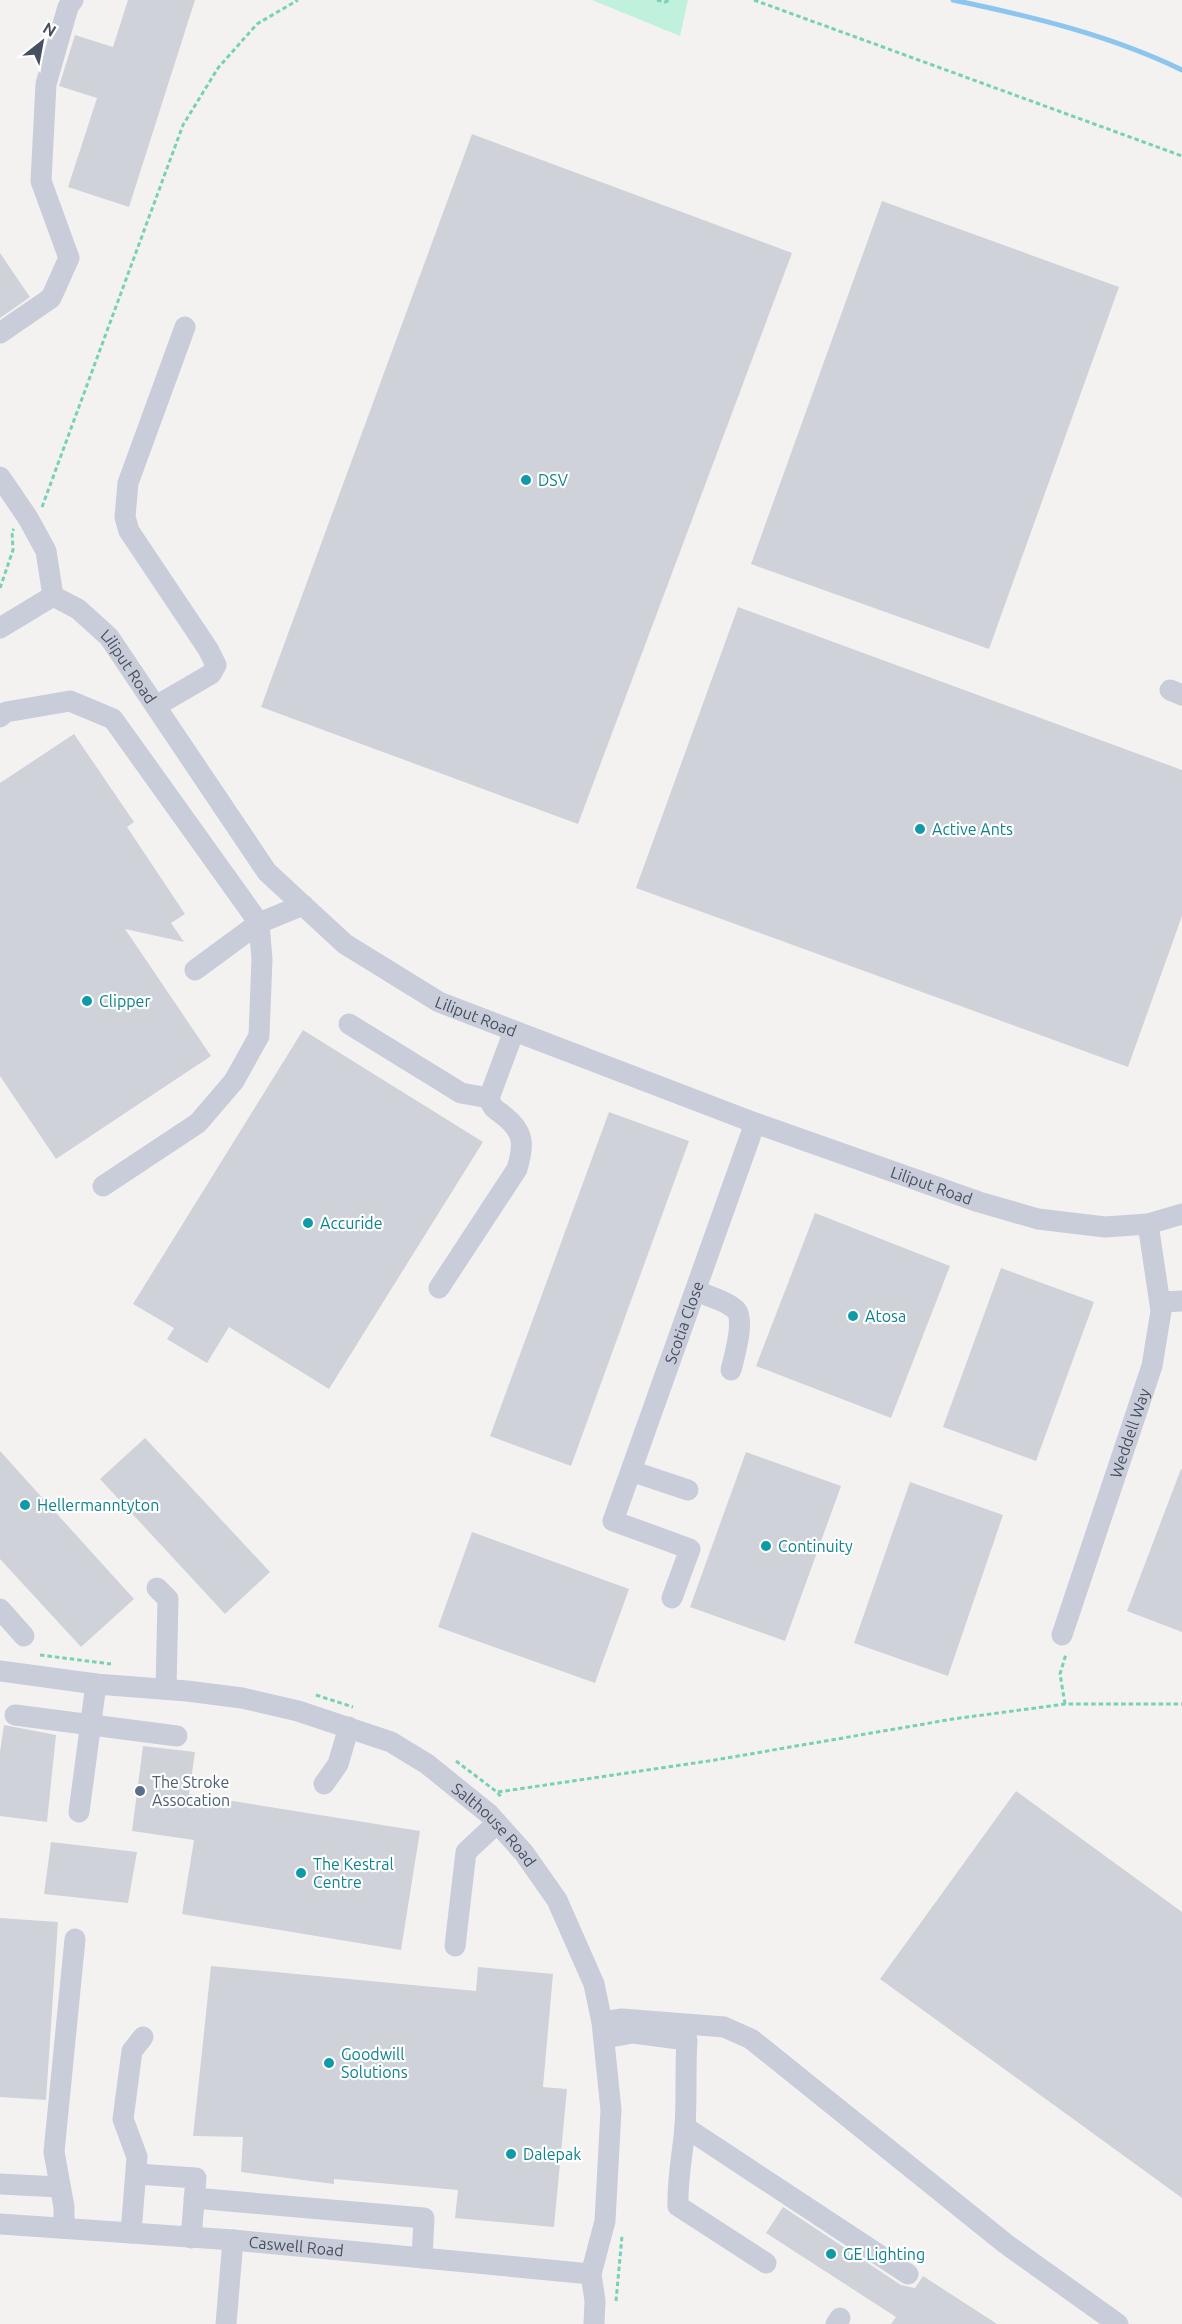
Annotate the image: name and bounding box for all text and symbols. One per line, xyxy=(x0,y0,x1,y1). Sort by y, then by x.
north arrow xyxy=(12,12,72,72)
text: N xyxy=(40,18,59,40)
place label: DSV xyxy=(538,471,568,489)
marker: DSV xyxy=(519,473,533,487)
street label: Liliput Road xyxy=(97,625,160,707)
place label: Active Ants xyxy=(932,820,1013,838)
marker: Active Ants xyxy=(913,822,927,836)
place label: Clipper xyxy=(99,992,151,1010)
street label: Liliput Road xyxy=(433,992,519,1040)
marker: Clipper xyxy=(80,994,94,1008)
street label: Liliput Road xyxy=(888,1163,975,1208)
place label: Accuride xyxy=(320,1214,383,1232)
marker: Accuride xyxy=(301,1216,315,1230)
street label: Scotia Close xyxy=(661,1279,707,1366)
place label: Atosa xyxy=(865,1307,906,1325)
marker: Atosa xyxy=(846,1309,860,1323)
street label: Weddell Way xyxy=(1106,1386,1153,1480)
place label: Hellermanntyton xyxy=(37,1496,159,1514)
marker: Hellermanntyton xyxy=(18,1498,32,1512)
place label: Continuity xyxy=(778,1537,853,1555)
marker: Continuity xyxy=(759,1539,773,1553)
place label: The Stroke Assocation xyxy=(152,1773,230,1809)
street label: Salthouse Road xyxy=(449,1779,540,1870)
marker: The Stroke Assocation xyxy=(133,1784,147,1798)
place label: The Kestral Centre xyxy=(313,1855,394,1891)
marker: The Kestral Centre xyxy=(294,1866,308,1880)
place label: Goodwill Solutions xyxy=(341,2045,408,2081)
marker: Goodwill Solutions xyxy=(322,2056,336,2070)
place label: Dalepak xyxy=(523,2145,581,2163)
marker: Dalepak xyxy=(504,2147,518,2161)
street label: Caswell Road xyxy=(248,2233,344,2259)
place label: GE Lighting xyxy=(843,2245,925,2263)
marker: GE Lighting xyxy=(824,2247,838,2261)

